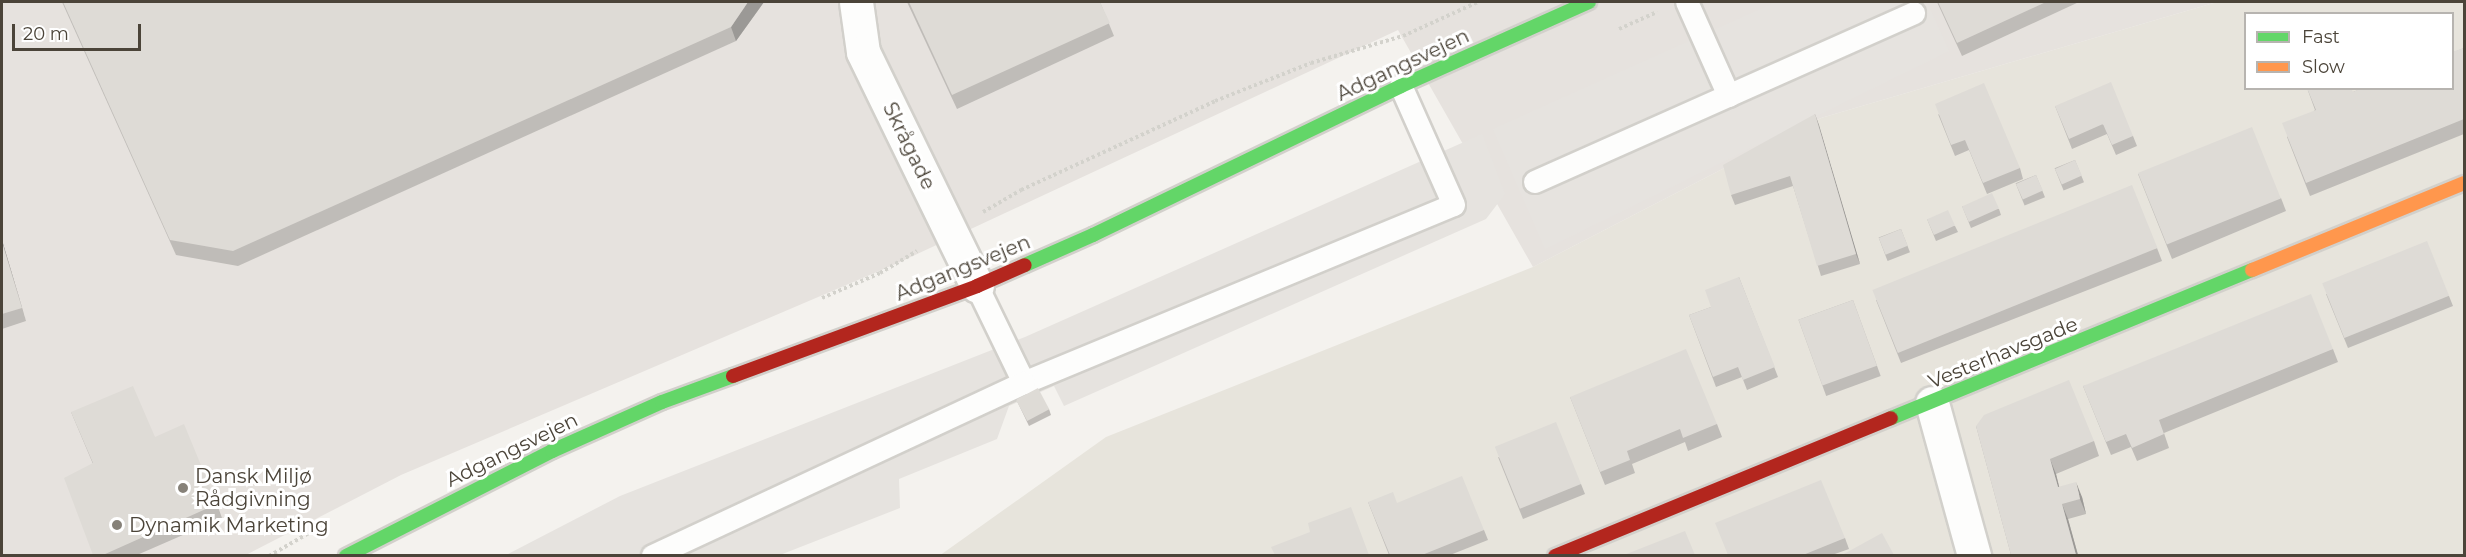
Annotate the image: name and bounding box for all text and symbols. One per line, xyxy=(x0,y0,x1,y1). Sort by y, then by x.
scale bar xyxy=(15,12,144,50)
legend xyxy=(2244,12,2454,90)
text: 20 m xyxy=(23,23,69,45)
street label: Adgangsvejen xyxy=(1333,24,1473,106)
text: Fast xyxy=(2302,26,2340,48)
text: Slow xyxy=(2302,56,2345,78)
street label: Skrågade xyxy=(878,98,940,194)
street label: Adgangsvejen xyxy=(892,230,1034,306)
street label: Vesterhavsgade xyxy=(1925,312,2081,394)
street label: Adgangsvejen xyxy=(442,408,582,492)
place label: Dansk Miljø Rådgivning xyxy=(195,464,312,511)
marker: Dansk Miljø Rådgivning xyxy=(176,481,190,495)
place label: Dynamik Marketing xyxy=(129,513,329,537)
marker: Dynamik Marketing xyxy=(110,518,124,532)

